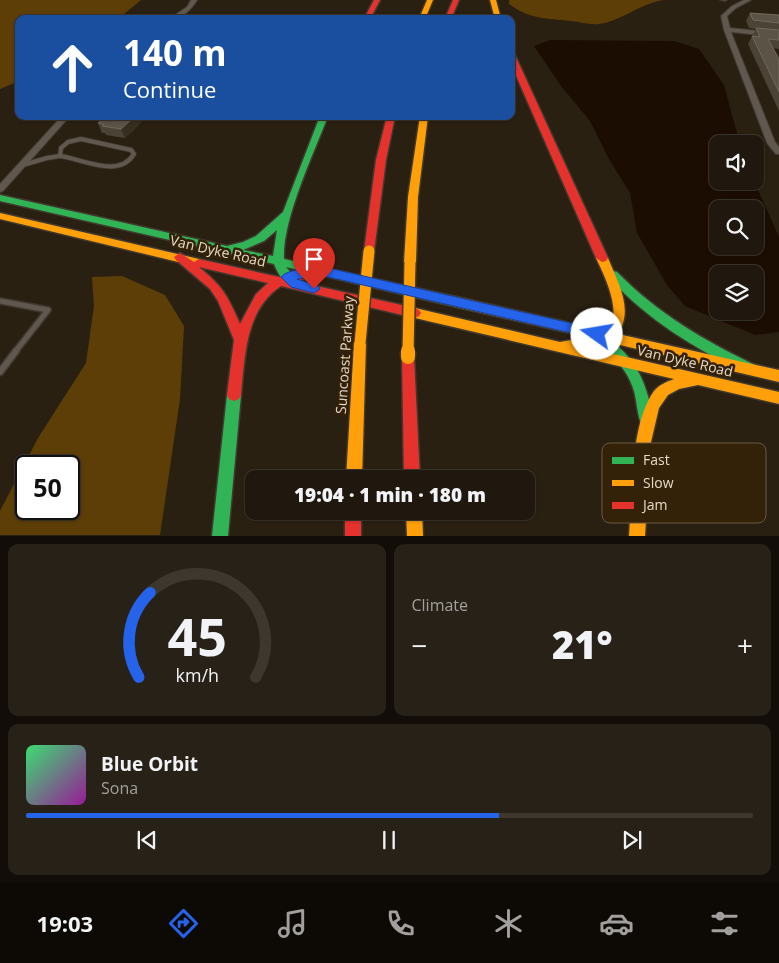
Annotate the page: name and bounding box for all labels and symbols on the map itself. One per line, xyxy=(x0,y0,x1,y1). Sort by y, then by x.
street label: Van Dyke Road xyxy=(168,230,268,271)
pin xyxy=(293,238,335,289)
street label: Suncoast Parkway xyxy=(331,294,358,414)
position arrow xyxy=(570,307,622,359)
street label: Van Dyke Road xyxy=(635,340,735,381)
legend xyxy=(602,443,766,523)
text: Fast xyxy=(643,450,670,469)
speed limit sign: 50 xyxy=(15,455,80,520)
text: Slow xyxy=(643,473,674,492)
text: Jam xyxy=(641,495,668,514)

